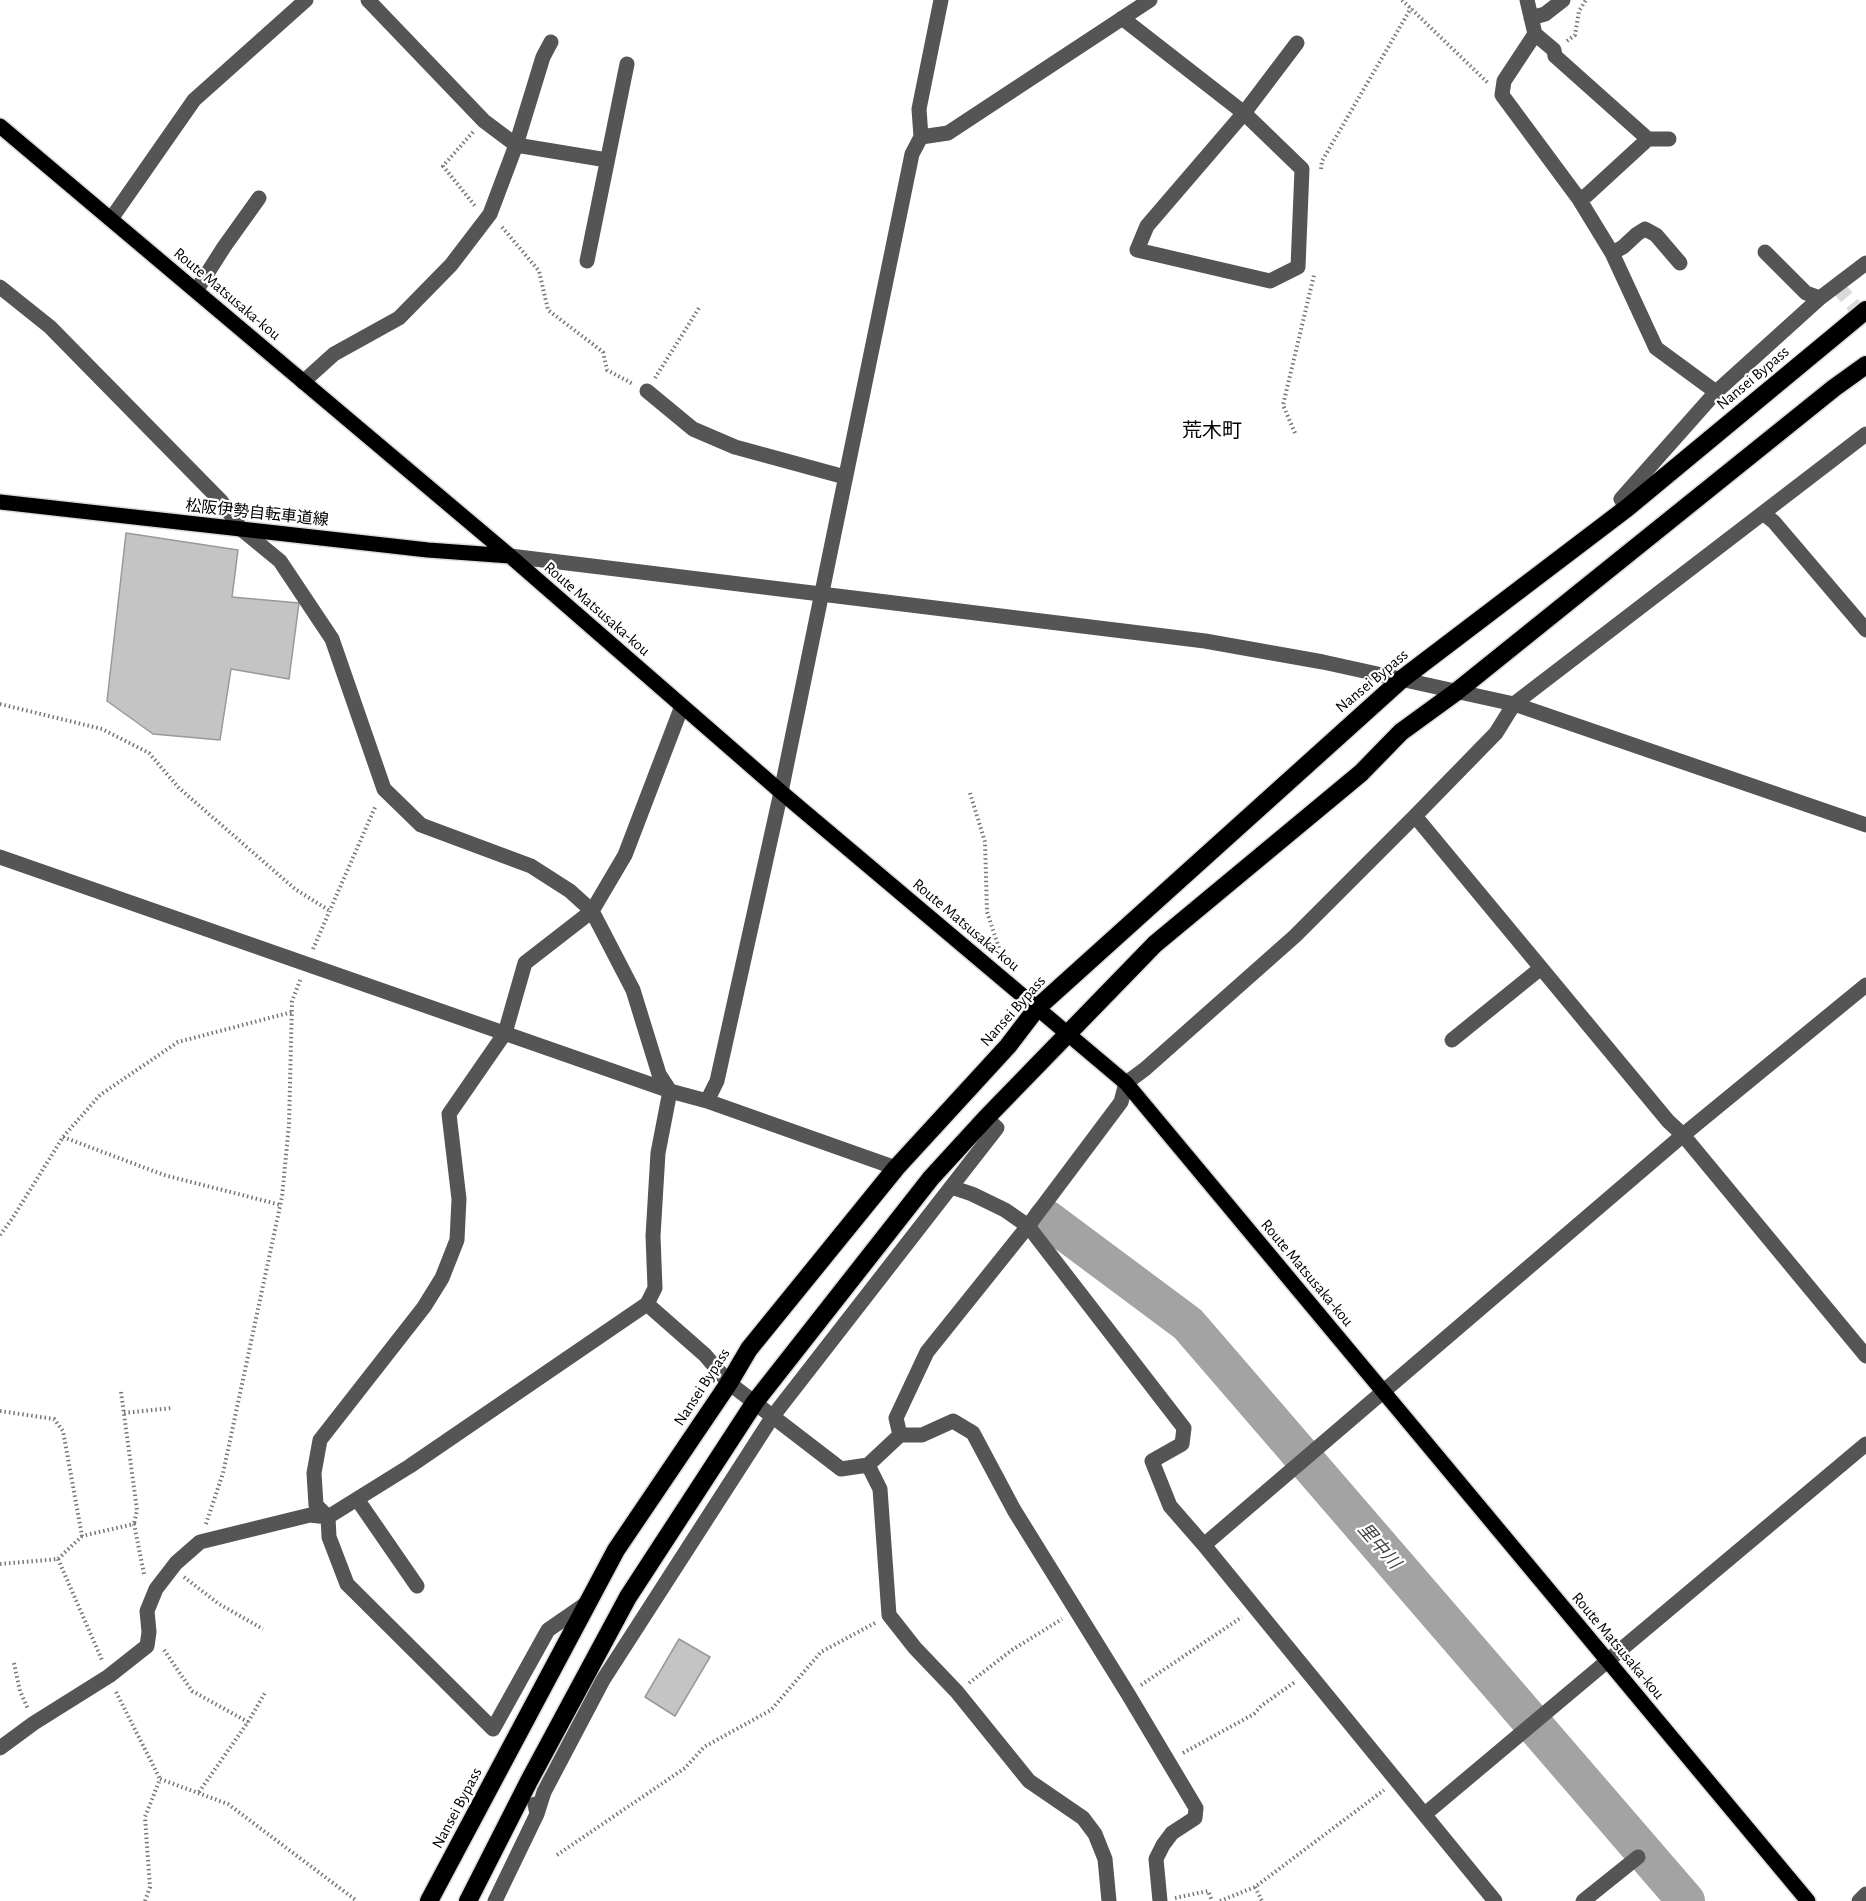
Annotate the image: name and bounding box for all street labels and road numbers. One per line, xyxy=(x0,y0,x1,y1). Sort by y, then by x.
street label: Route Matsusaka-kou xyxy=(170,244,284,344)
street label: Nansei Bypass xyxy=(1713,342,1793,414)
street label: 松阪伊勢自転車道線 xyxy=(184,496,330,530)
street label: Route Matsusaka-kou xyxy=(540,558,654,660)
street label: Nansei Bypass xyxy=(1332,645,1412,717)
street label: Route Matsusaka-kou xyxy=(909,875,1023,975)
street label: Nansei Bypass xyxy=(976,972,1050,1050)
street label: Route Matsusaka-kou xyxy=(1257,1216,1357,1330)
street label: Nansei Bypass xyxy=(670,1345,734,1429)
street label: Route Matsusaka-kou xyxy=(1568,1589,1668,1703)
street label: Nansei Bypass xyxy=(428,1764,486,1852)

